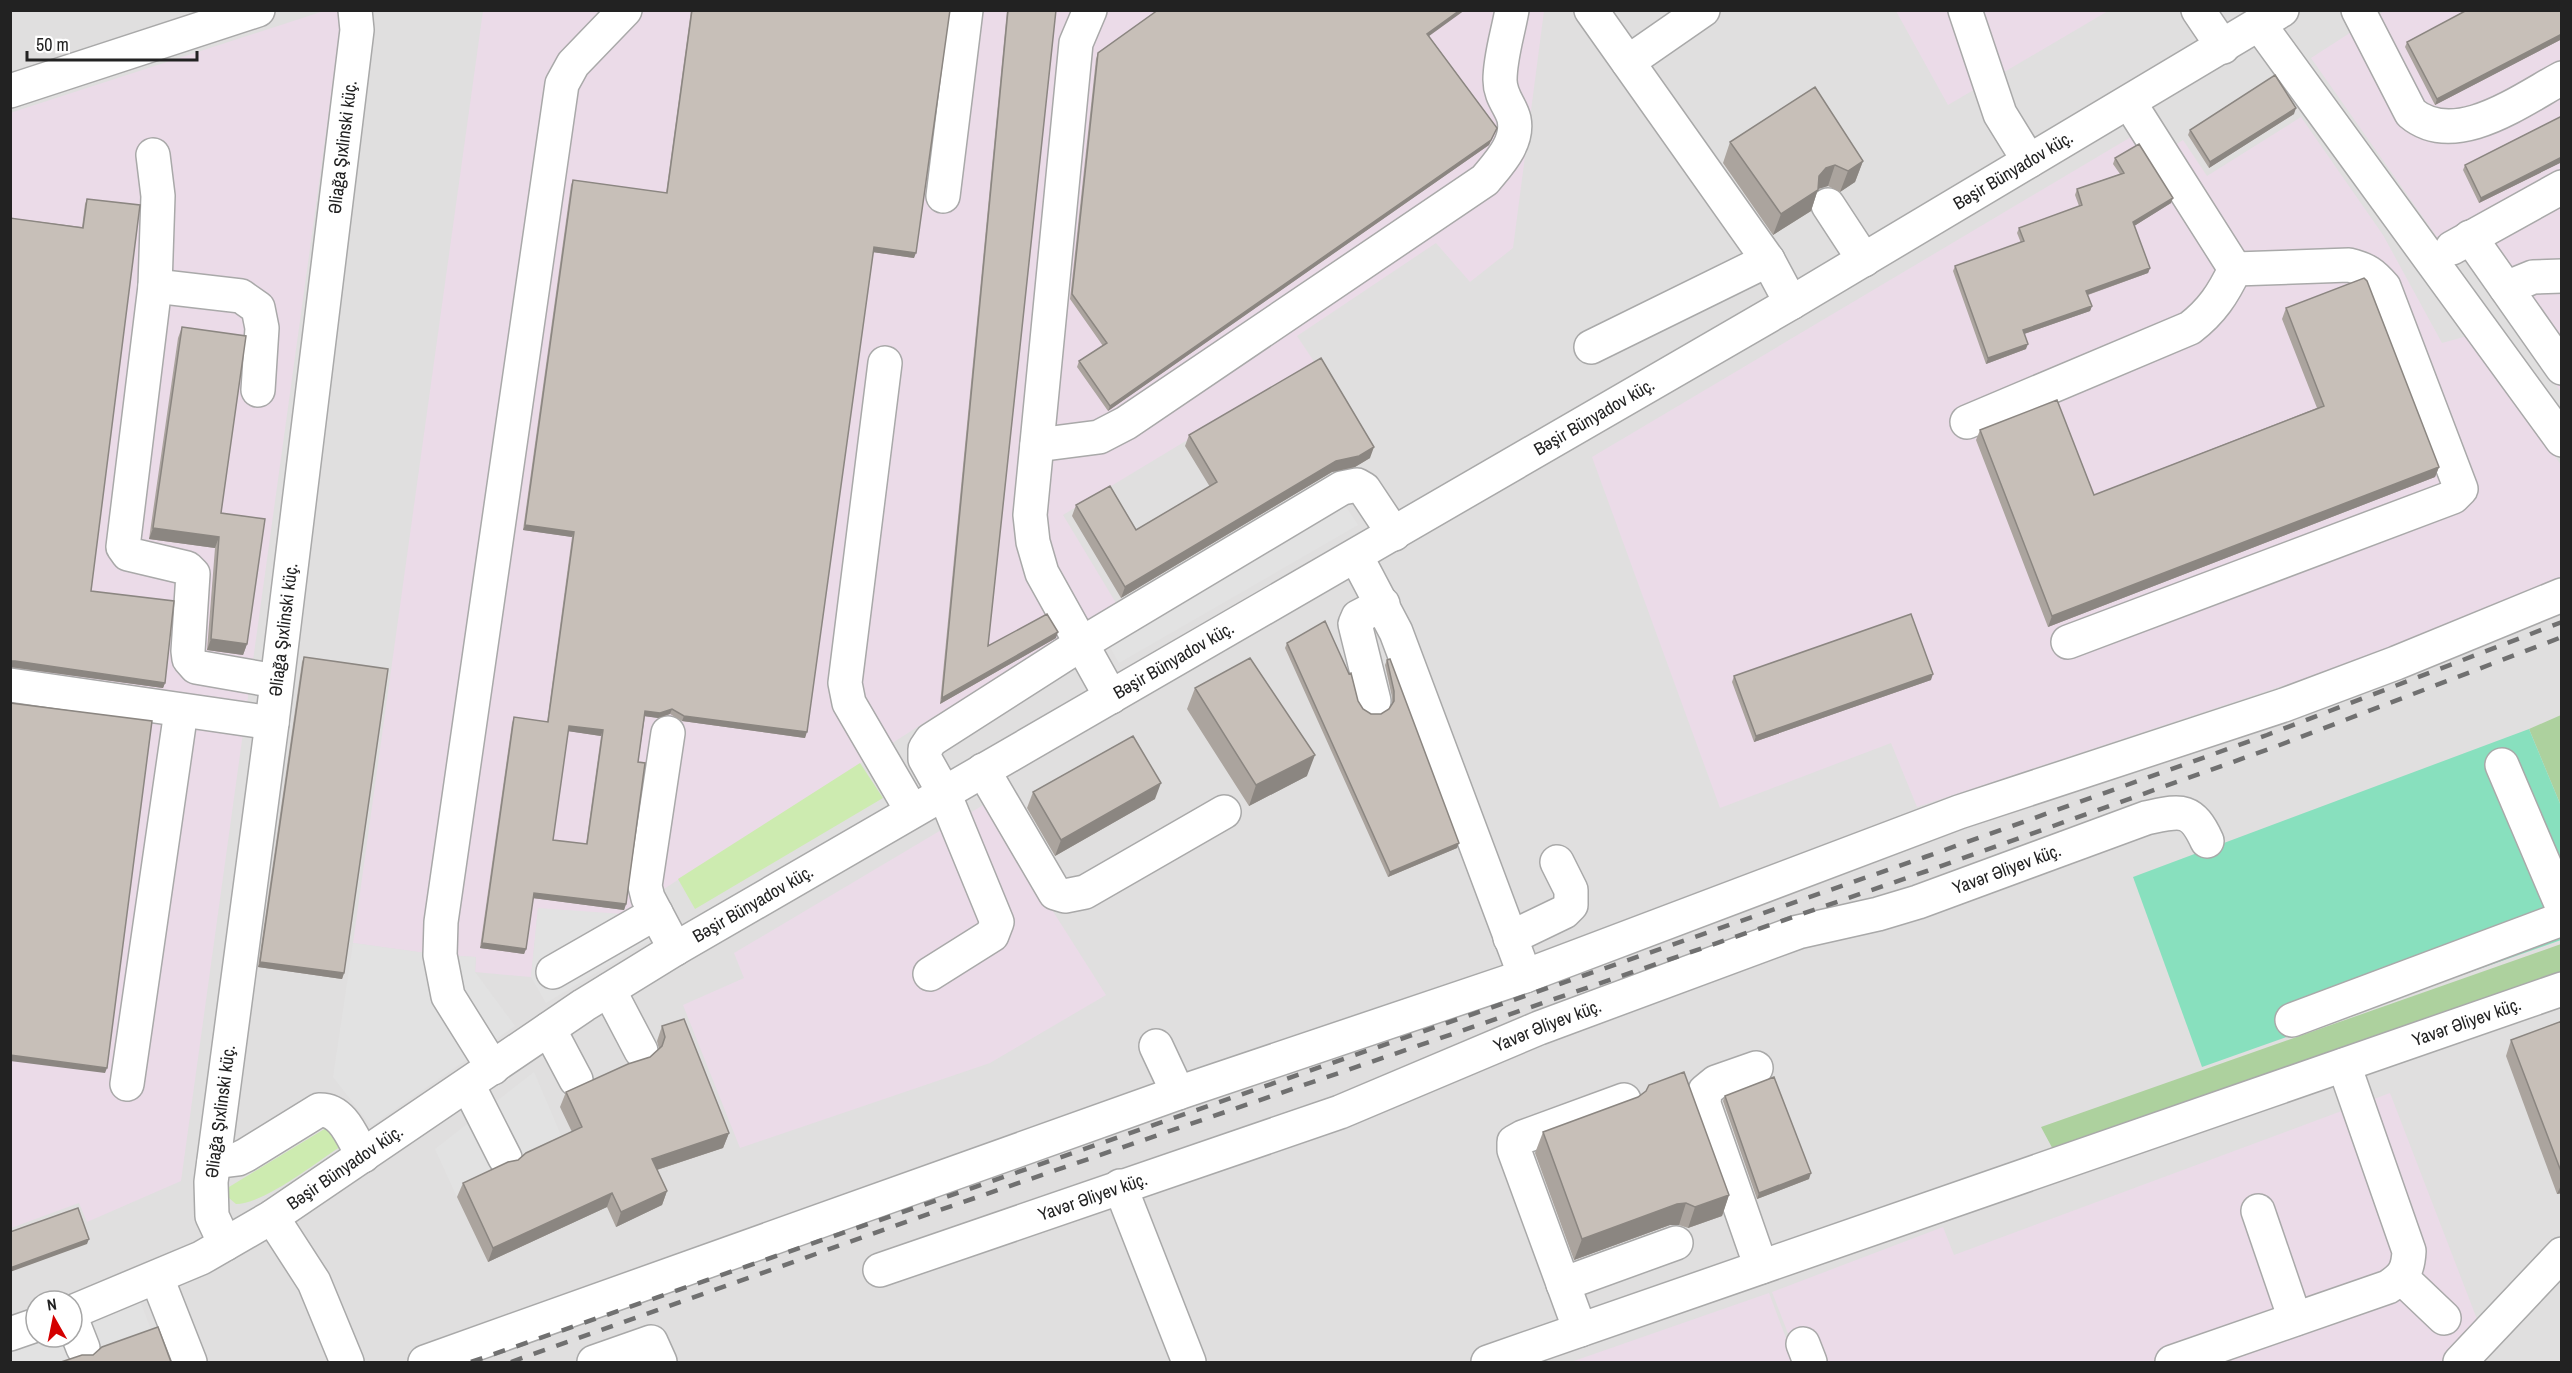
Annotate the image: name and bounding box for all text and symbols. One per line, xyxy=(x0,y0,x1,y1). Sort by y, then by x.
scale bar xyxy=(27,24,196,62)
text: 50 m xyxy=(36,32,69,57)
street label: Əliağa Şıxlinski küç. xyxy=(322,79,363,215)
street label: Bəşir Bünyadov küç. xyxy=(1948,125,2077,216)
street label: Bəşir Bünyadov küç. xyxy=(1529,372,1659,461)
street label: Əliağa Şıxlinski küç. xyxy=(262,562,304,698)
street label: Bəşir Bünyadov küç. xyxy=(1108,615,1238,705)
street label: Yavər Əliyev küç. xyxy=(1949,837,2064,900)
street label: Bəşir Bünyadov küç. xyxy=(688,859,818,948)
street label: Yavər Əliyev küç. xyxy=(2409,991,2524,1052)
street label: Yavər Əliyev küç. xyxy=(1489,993,1605,1058)
street label: Əliağa Şıxlinski küç. xyxy=(199,1043,241,1180)
street label: Bəşir Bünyadov küç. xyxy=(282,1119,408,1215)
street label: Yavər Əliyev küç. xyxy=(1035,1166,1151,1227)
north arrow xyxy=(24,1289,84,1349)
text: N xyxy=(45,1293,58,1316)

